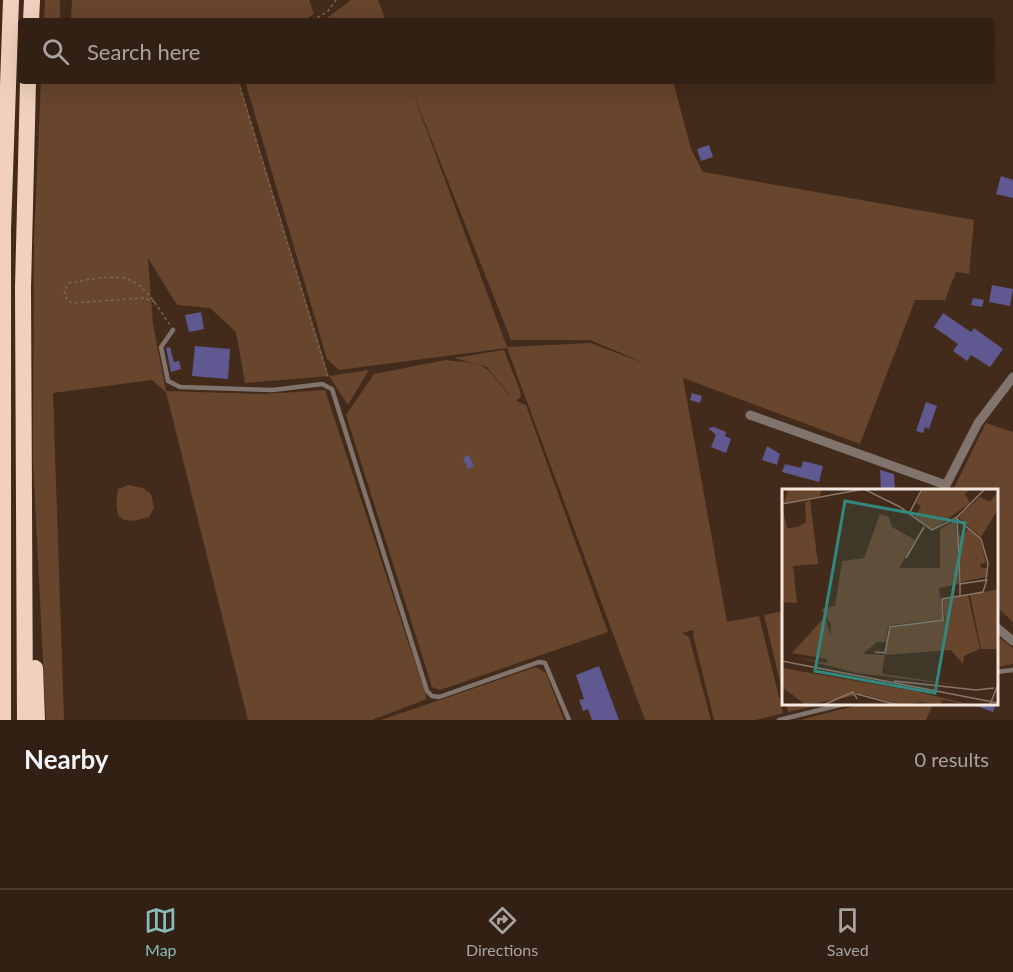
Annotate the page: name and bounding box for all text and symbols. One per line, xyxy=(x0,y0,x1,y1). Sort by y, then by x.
search box xyxy=(18,18,995,84)
icon: search xyxy=(39,35,72,68)
text: Search here xyxy=(87,38,200,65)
inset map xyxy=(782,489,998,705)
text: Nearby xyxy=(24,743,109,775)
text: 0 results xyxy=(914,747,989,771)
tab: Map xyxy=(144,904,177,959)
tab: Directions xyxy=(466,904,538,959)
tab: Saved xyxy=(827,904,869,959)

